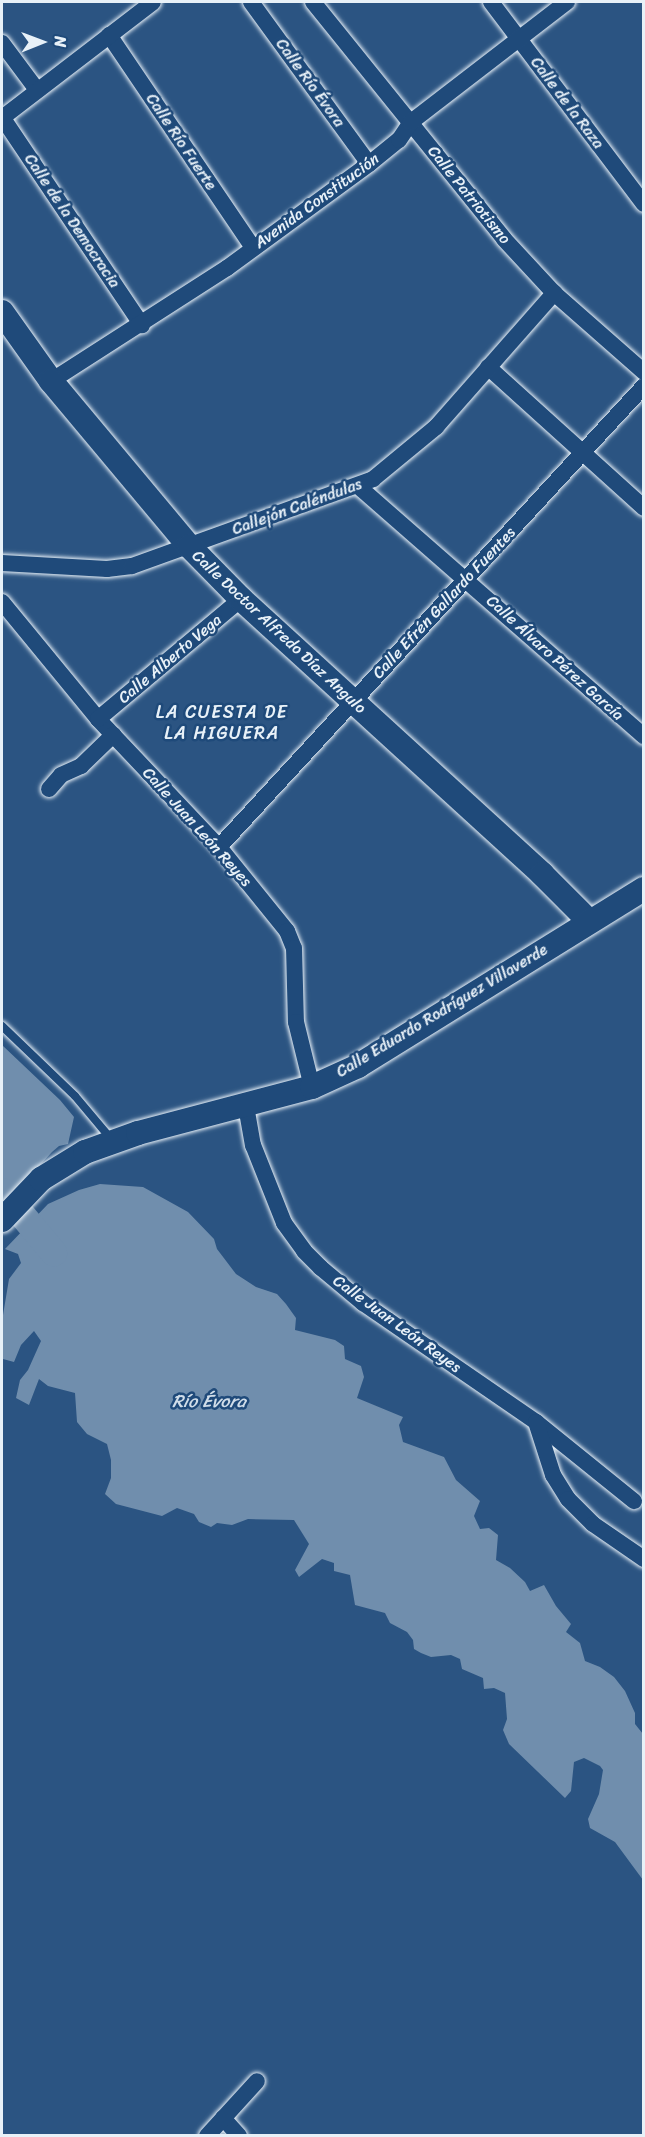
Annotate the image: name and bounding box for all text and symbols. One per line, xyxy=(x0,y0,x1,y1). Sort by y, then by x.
north arrow xyxy=(12,12,72,72)
street label: Calle Río Évora xyxy=(271,35,349,131)
text: N xyxy=(46,36,75,47)
street label: Calle de la Raza xyxy=(526,53,608,153)
street label: Calle Río Fuerte xyxy=(142,90,220,194)
street label: Calle Patriotismo xyxy=(423,142,515,248)
street label: Avenida Constitución xyxy=(251,149,383,253)
street label: Calle de la Democracia xyxy=(20,150,124,292)
street label: Callejón Caléndulas xyxy=(229,474,365,540)
street label: Calle Efrén Gallardo Fuentes xyxy=(369,523,519,683)
street label: Calle Doctor Alfredo Díaz Angulo xyxy=(188,546,370,718)
street label: Calle Álvaro Pérez García xyxy=(482,591,628,725)
street label: Calle Alberto Vega xyxy=(114,610,226,708)
district label: LA CUESTA DE LA HIGUERA xyxy=(156,702,288,744)
street label: Calle Juan León Reyes xyxy=(138,763,256,891)
street label: Calle Eduardo Rodríguez Villaverde xyxy=(333,940,551,1082)
street label: Calle Juan León Reyes xyxy=(329,1271,465,1377)
water label: Río Évora xyxy=(172,1390,246,1412)

